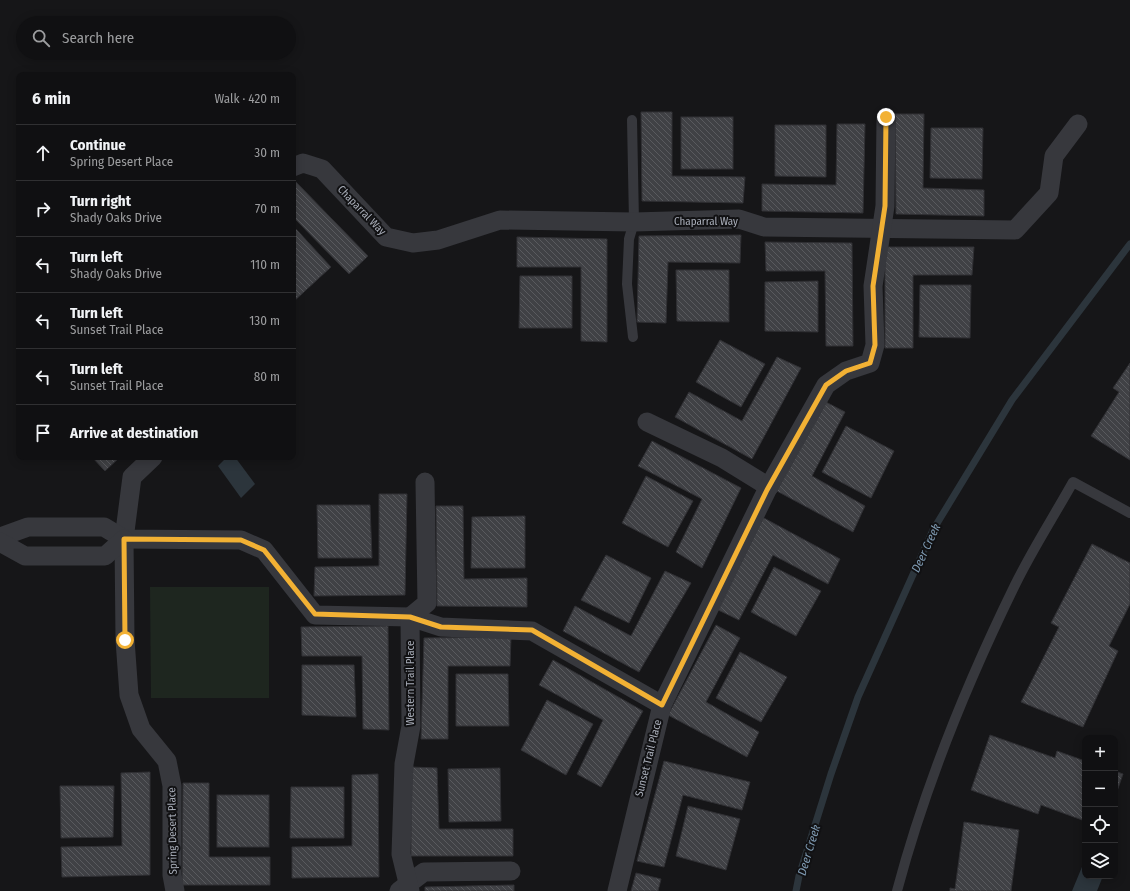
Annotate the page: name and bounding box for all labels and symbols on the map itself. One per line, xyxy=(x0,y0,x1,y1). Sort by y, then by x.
route end xyxy=(877,108,895,126)
street label: Chaparral Way xyxy=(335,183,389,238)
street label: Chaparral Way xyxy=(674,215,738,228)
water label: Deer Creek xyxy=(909,521,943,575)
route start xyxy=(116,631,134,649)
street label: Western Trail Place xyxy=(404,640,417,726)
street label: Sunset Trail Place xyxy=(633,718,664,798)
street label: Spring Desert Place xyxy=(165,787,180,875)
water label: Deer Creek xyxy=(795,823,823,877)

